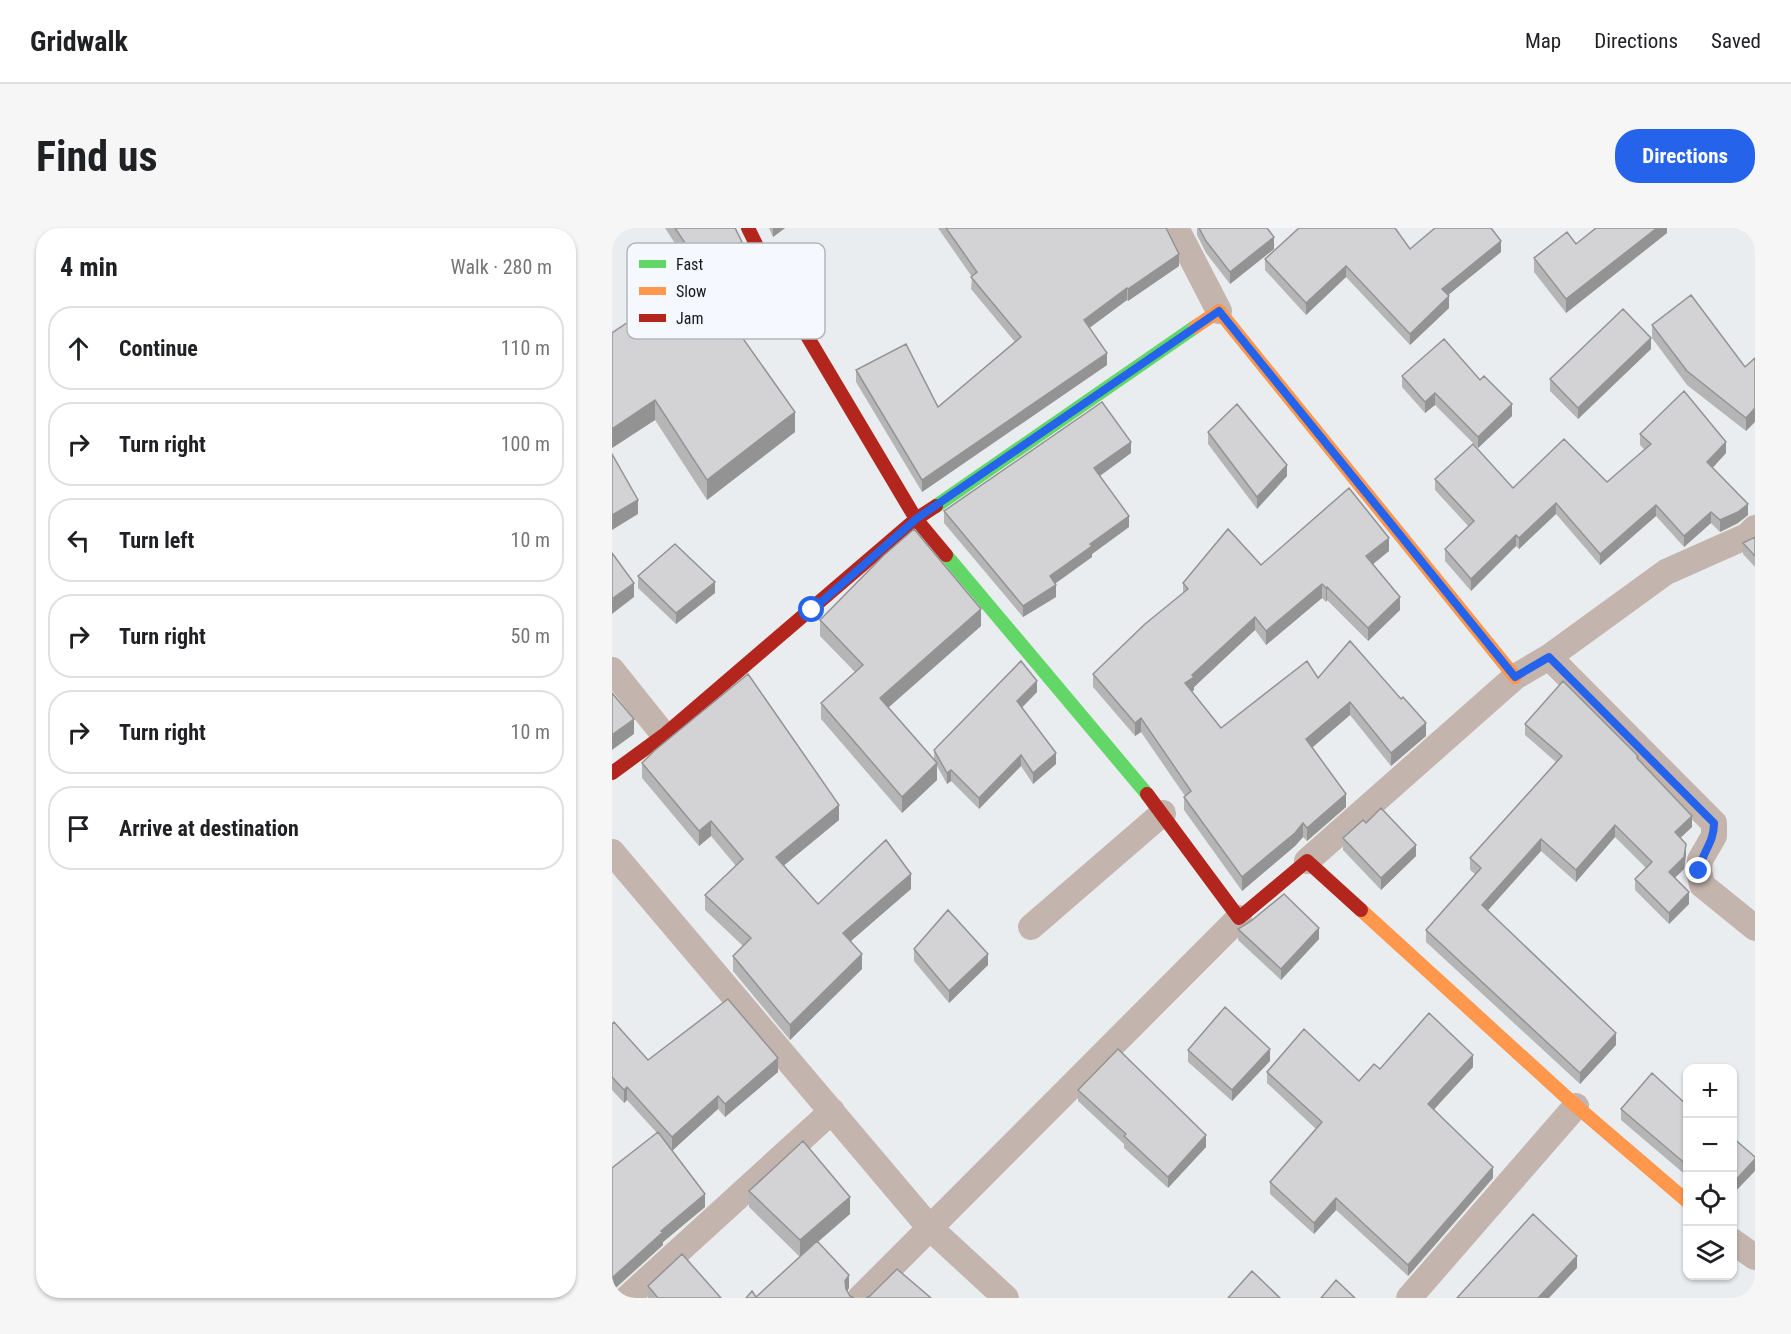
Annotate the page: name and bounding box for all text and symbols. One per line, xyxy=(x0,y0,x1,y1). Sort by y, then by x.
text: Gridwalk xyxy=(30,25,128,58)
text: Map xyxy=(1525,29,1561,53)
text: Directions xyxy=(1594,29,1678,53)
text: Saved xyxy=(1711,29,1761,53)
button: Directions xyxy=(1615,129,1755,183)
text: Find us xyxy=(36,132,157,181)
legend xyxy=(627,243,825,339)
text: 4 min xyxy=(60,252,118,282)
text: Walk · 280 m xyxy=(451,255,552,279)
text: Fast xyxy=(676,255,703,274)
text: Slow xyxy=(676,282,706,301)
text: Jam xyxy=(676,309,703,328)
icon: ahead xyxy=(62,332,95,365)
text: Continue xyxy=(119,336,198,361)
text: 110 m xyxy=(501,336,550,360)
icon: right xyxy=(62,428,95,461)
text: Turn right xyxy=(119,432,206,457)
text: 100 m xyxy=(501,432,550,456)
icon: left xyxy=(62,524,95,557)
text: Turn left xyxy=(119,528,194,553)
text: 10 m xyxy=(511,528,550,552)
route start xyxy=(798,596,824,622)
icon: right xyxy=(62,620,95,653)
text: Turn right xyxy=(119,624,206,649)
text: 50 m xyxy=(511,624,550,648)
icon: right xyxy=(62,716,95,749)
text: Turn right xyxy=(119,720,206,745)
text: 10 m xyxy=(511,720,550,744)
icon: arrive xyxy=(62,812,95,845)
text: Arrive at destination xyxy=(119,816,299,841)
route end xyxy=(1685,857,1711,883)
map controls xyxy=(1683,1064,1737,1280)
button: + xyxy=(1683,1064,1737,1118)
button: − xyxy=(1683,1118,1737,1172)
button: locate xyxy=(1683,1172,1737,1226)
button: layers xyxy=(1683,1226,1737,1280)

